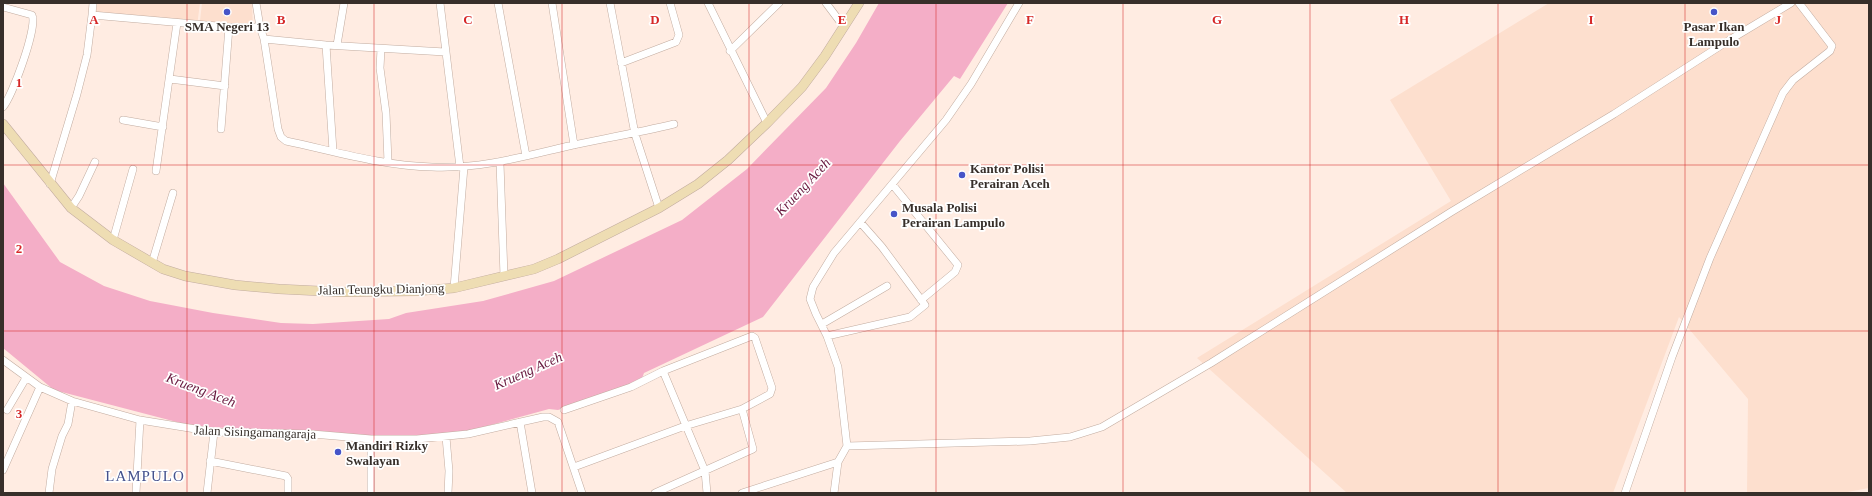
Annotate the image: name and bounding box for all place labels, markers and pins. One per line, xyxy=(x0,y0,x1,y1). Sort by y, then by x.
marker: SMA Negeri 13 xyxy=(222,7,232,17)
marker: Pasar Ikan Lampulo xyxy=(1709,7,1719,17)
place label: SMA Negeri 13 xyxy=(185,19,270,34)
place label: Pasar Ikan Lampulo xyxy=(1684,19,1745,49)
place label: Kantor Polisi Perairan Aceh xyxy=(970,161,1051,191)
marker: Kantor Polisi Perairan Aceh xyxy=(957,170,967,180)
place label: Musala Polisi Perairan Lampulo xyxy=(902,200,1005,230)
marker: Musala Polisi Perairan Lampulo xyxy=(889,209,899,219)
place label: Mandiri Rizky Swalayan xyxy=(346,438,428,468)
marker: Mandiri Rizky Swalayan xyxy=(333,447,343,457)

